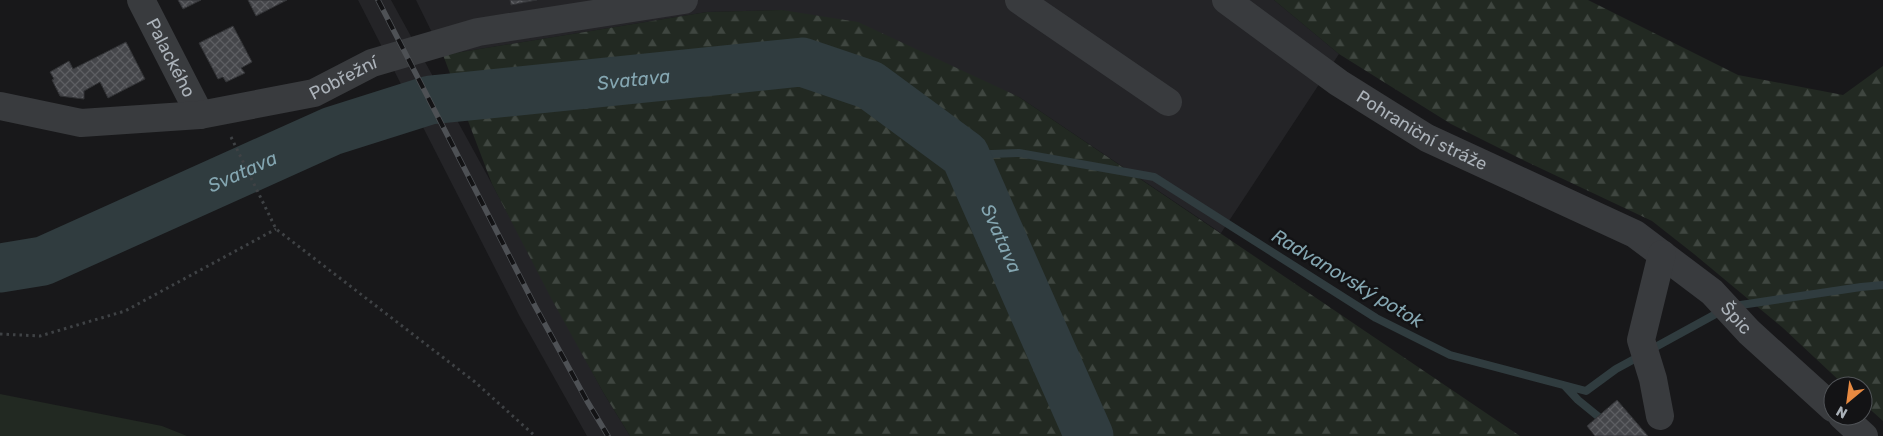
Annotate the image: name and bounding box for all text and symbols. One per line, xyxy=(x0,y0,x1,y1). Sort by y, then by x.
street label: Palackého xyxy=(141,15,200,101)
street label: Pobřežní xyxy=(305,51,381,105)
water label: Svatava xyxy=(596,65,671,95)
street label: Pohraniční stráže xyxy=(1352,86,1491,175)
water label: Svatava xyxy=(204,146,281,197)
water label: Svatava xyxy=(976,200,1027,277)
water label: Radvanovský potok xyxy=(1268,224,1428,333)
street label: Špic xyxy=(1716,297,1757,339)
north arrow xyxy=(1823,376,1873,426)
text: N xyxy=(1833,402,1850,422)

